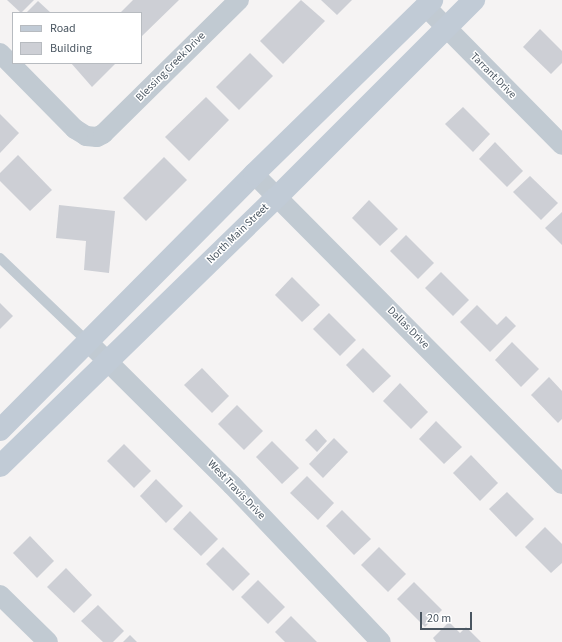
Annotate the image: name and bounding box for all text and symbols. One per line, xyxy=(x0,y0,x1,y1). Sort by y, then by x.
legend xyxy=(12,12,142,64)
text: Road xyxy=(50,20,76,37)
street label: Blessing Creek Drive xyxy=(134,30,208,104)
text: Building xyxy=(50,40,92,57)
street label: Tarrant Drive xyxy=(467,50,519,102)
street label: North Main Street xyxy=(204,201,272,267)
street label: Dallas Drive xyxy=(384,304,432,352)
street label: West Travis Drive xyxy=(204,458,268,522)
scale bar xyxy=(422,604,474,630)
text: 20 m xyxy=(427,610,451,627)

